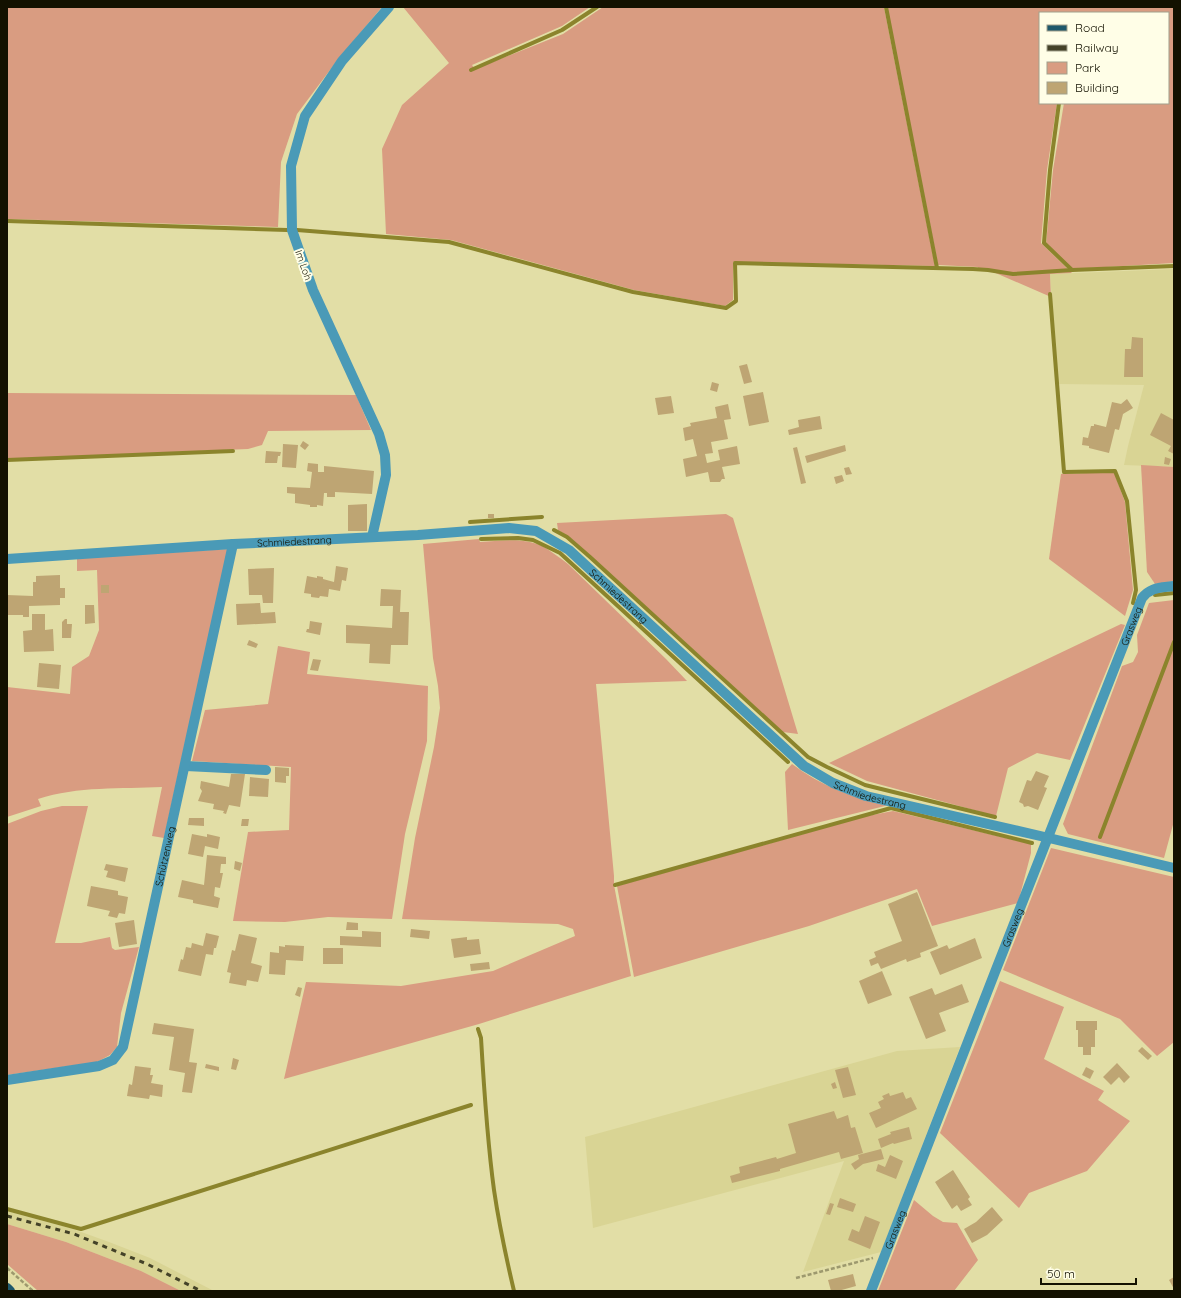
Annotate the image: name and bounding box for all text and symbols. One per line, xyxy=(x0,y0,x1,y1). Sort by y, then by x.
legend xyxy=(1039,12,1169,104)
text: Road xyxy=(1075,20,1105,35)
text: Railway xyxy=(1075,40,1119,55)
text: Park xyxy=(1075,60,1100,75)
text: Building xyxy=(1075,80,1119,95)
street label: Im Loh xyxy=(292,248,315,282)
street label: Schmiedestrang xyxy=(257,533,332,550)
street label: Schmiedestrang xyxy=(587,566,651,626)
street label: Grasweg xyxy=(1118,605,1145,648)
street label: Schmiedestrang xyxy=(832,778,907,812)
street label: Schützenweg xyxy=(152,825,178,888)
street label: Grasweg xyxy=(999,906,1026,949)
street label: Grasweg xyxy=(882,1208,909,1251)
scale bar xyxy=(1041,1260,1136,1286)
text: 50 m xyxy=(1047,1266,1075,1281)

